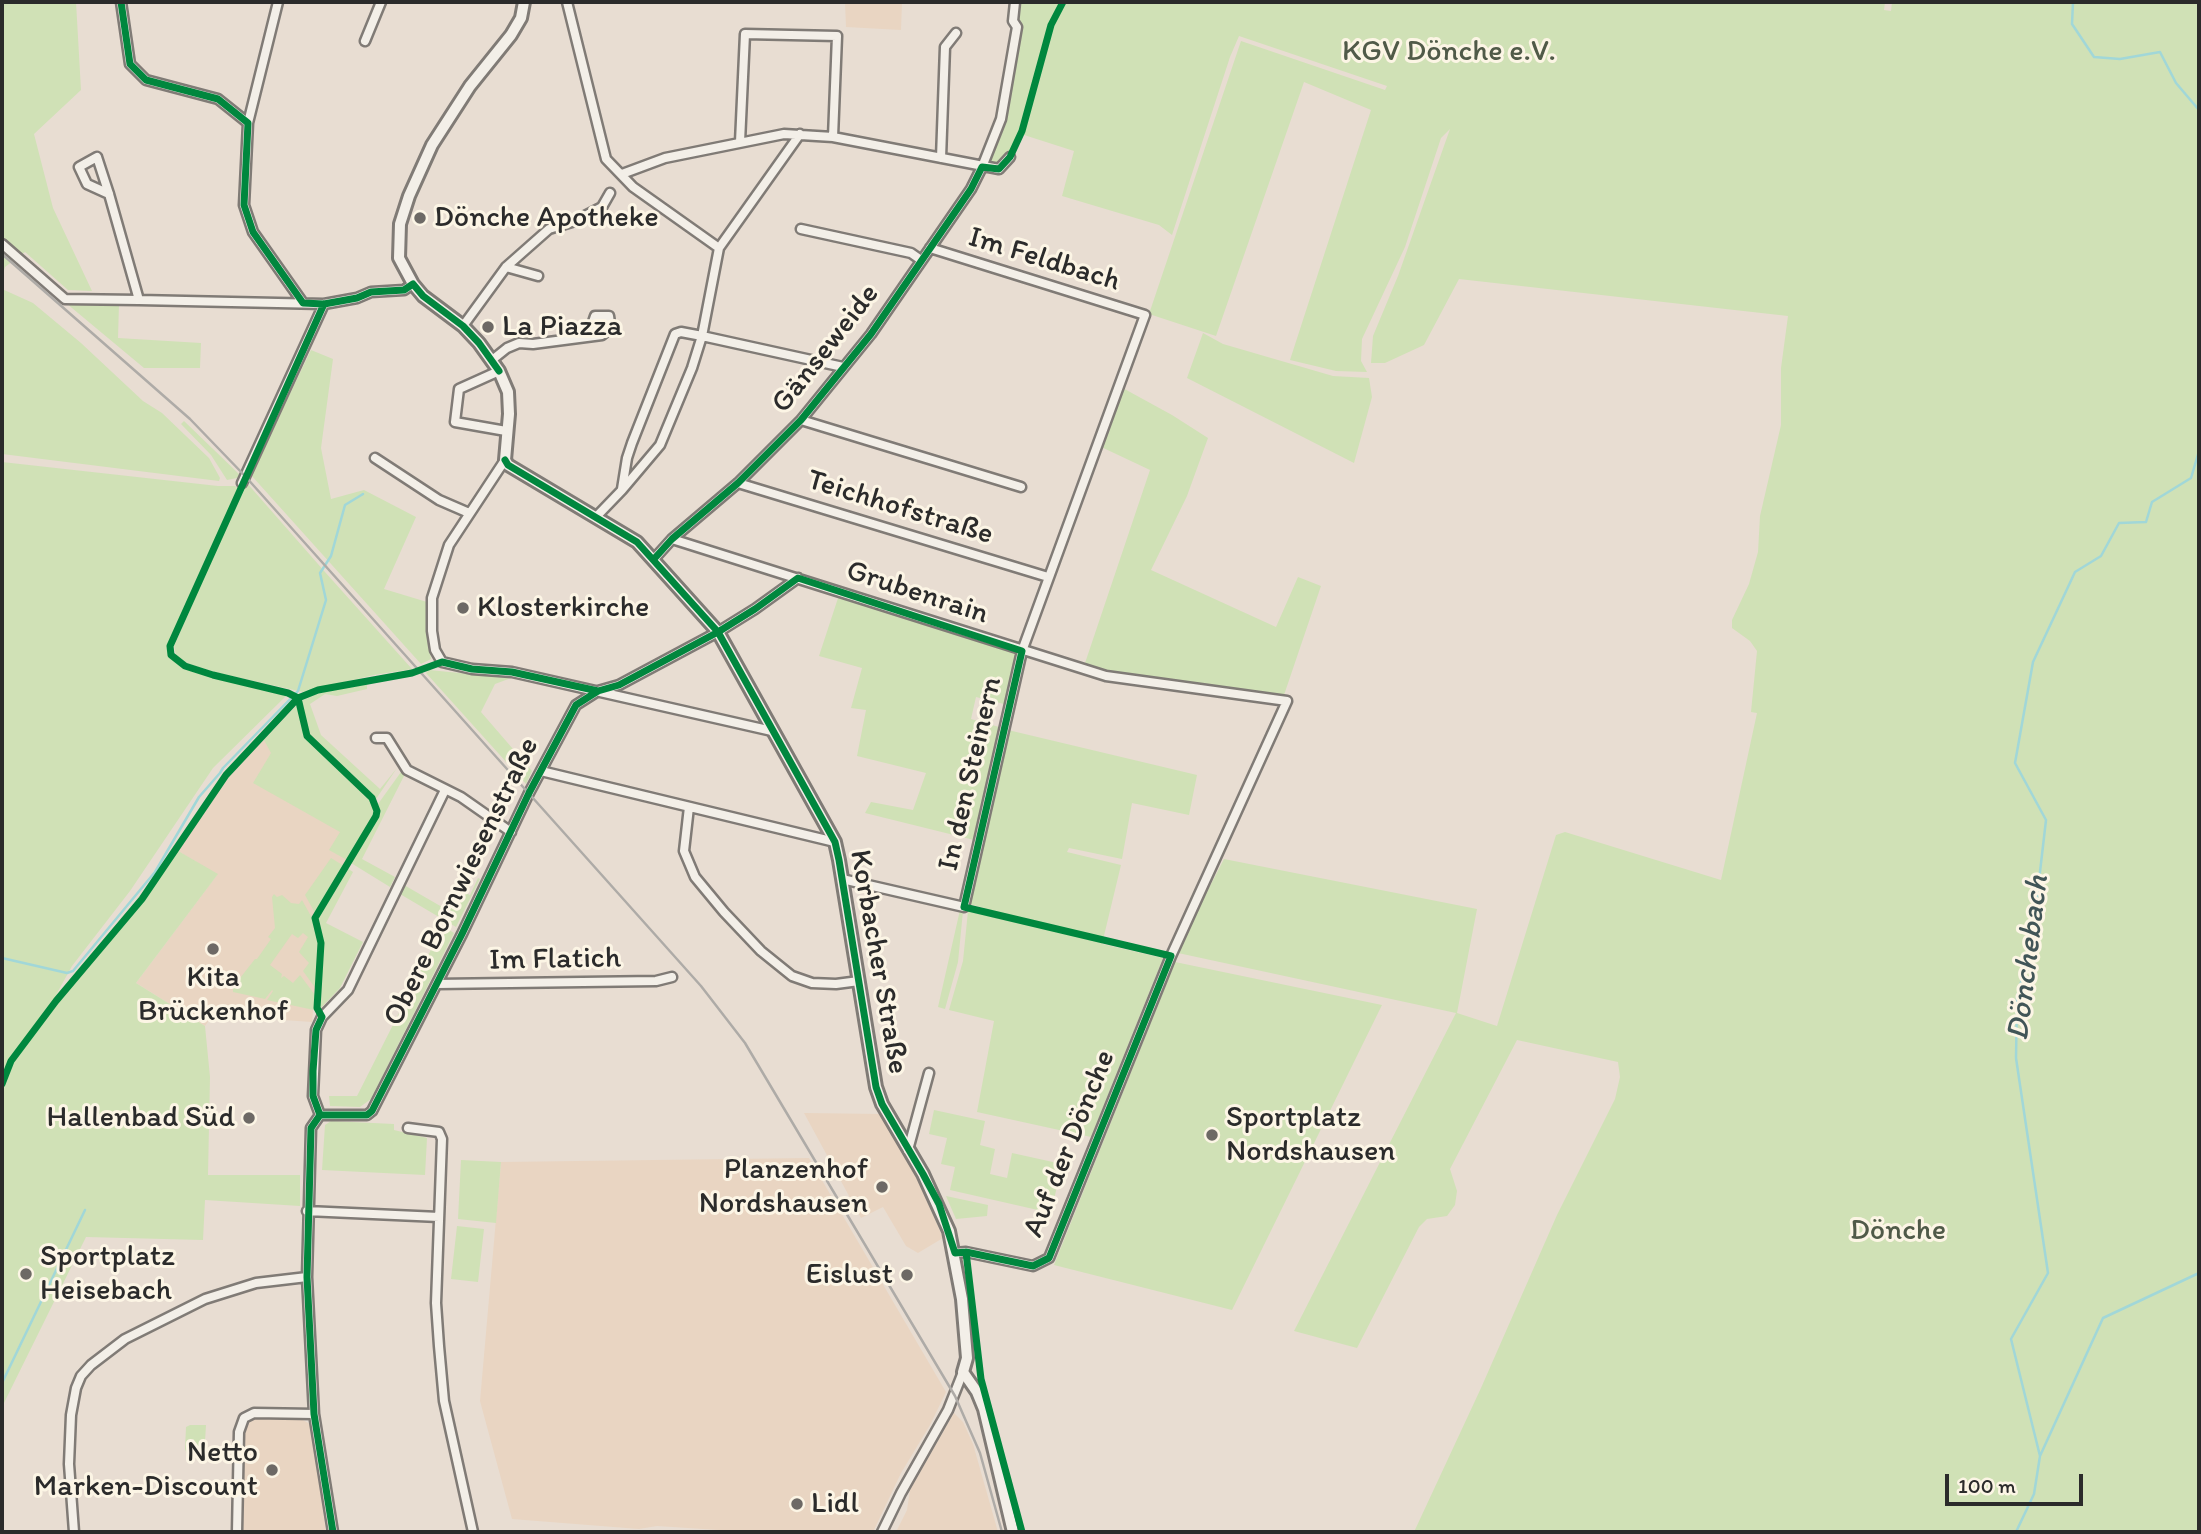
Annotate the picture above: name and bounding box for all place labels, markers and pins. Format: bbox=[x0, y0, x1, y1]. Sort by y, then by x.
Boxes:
place label: Dönche Apotheke bbox=[434, 200, 659, 236]
marker: Dönche Apotheke bbox=[412, 210, 428, 226]
place label: La Piazza bbox=[502, 309, 622, 345]
marker: La Piazza bbox=[480, 319, 496, 335]
place label: Klosterkirche bbox=[477, 590, 649, 626]
marker: Klosterkirche bbox=[455, 600, 471, 616]
marker: Kita Brückenhof bbox=[205, 941, 221, 957]
place label: Kita Brückenhof bbox=[138, 960, 288, 1030]
place label: Hallenbad Süd bbox=[46, 1100, 235, 1136]
place label: Sportplatz Nordshausen bbox=[1226, 1100, 1395, 1170]
marker: Hallenbad Süd bbox=[241, 1110, 257, 1126]
marker: Sportplatz Nordshausen bbox=[1204, 1127, 1220, 1143]
place label: Planzenhof Nordshausen bbox=[699, 1152, 868, 1222]
marker: Planzenhof Nordshausen bbox=[874, 1179, 890, 1195]
place label: Sportplatz Heisebach bbox=[40, 1239, 175, 1310]
place label: Eislust bbox=[806, 1257, 893, 1293]
marker: Sportplatz Heisebach bbox=[18, 1266, 34, 1282]
marker: Eislust bbox=[899, 1267, 915, 1283]
place label: Netto Marken-Discount bbox=[34, 1435, 258, 1506]
marker: Netto Marken-Discount bbox=[264, 1462, 280, 1478]
place label: Lidl bbox=[811, 1486, 859, 1522]
marker: Lidl bbox=[789, 1496, 805, 1512]

